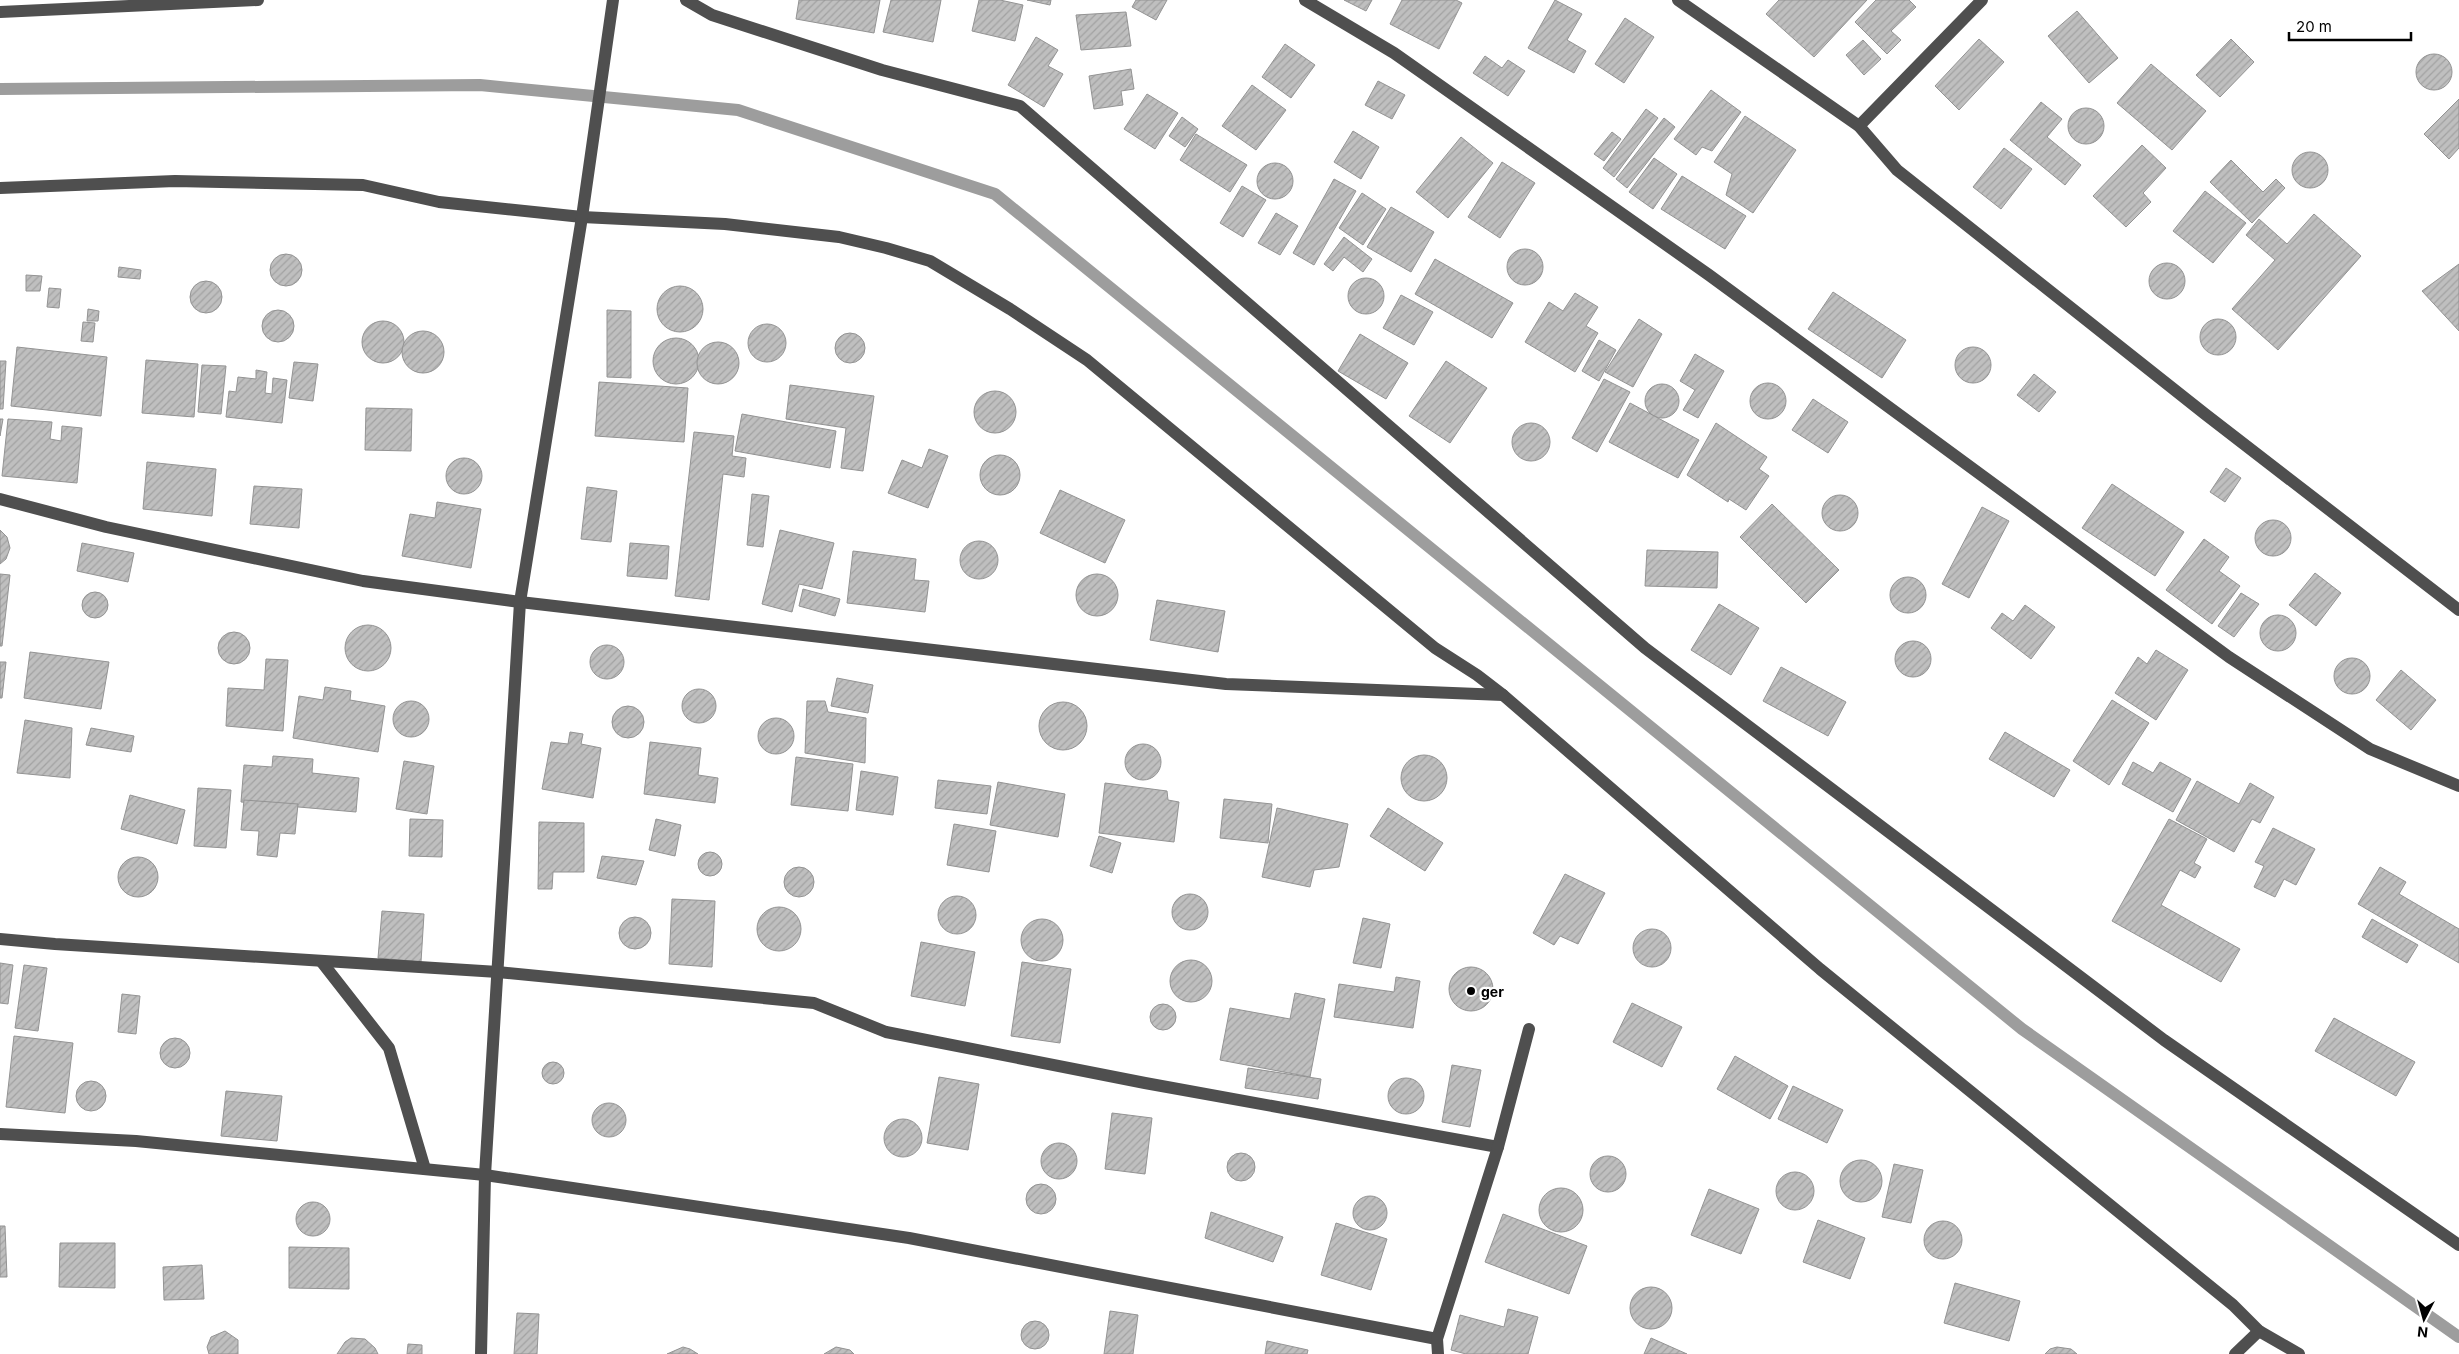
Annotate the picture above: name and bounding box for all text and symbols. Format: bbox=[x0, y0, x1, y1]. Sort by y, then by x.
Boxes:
scale bar bbox=[2289, 10, 2412, 42]
text: 20 m bbox=[2296, 17, 2332, 36]
place label: ger bbox=[1481, 983, 1504, 1000]
marker: ger bbox=[1465, 985, 1477, 997]
north arrow bbox=[2399, 1294, 2449, 1344]
text: N bbox=[2416, 1323, 2429, 1341]

